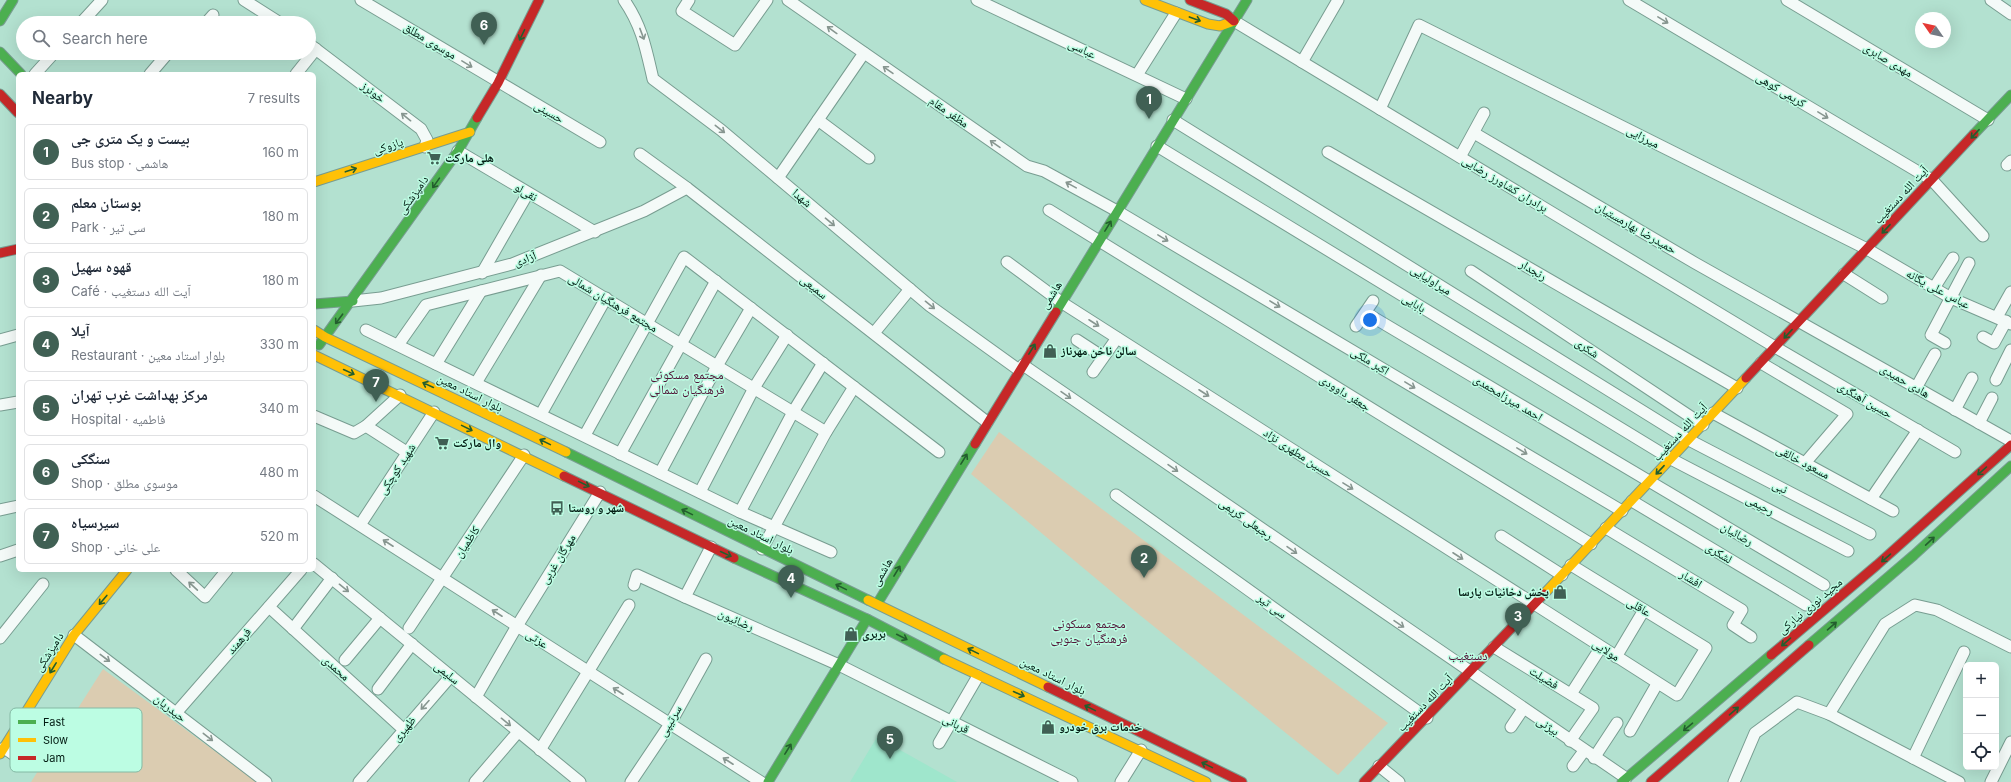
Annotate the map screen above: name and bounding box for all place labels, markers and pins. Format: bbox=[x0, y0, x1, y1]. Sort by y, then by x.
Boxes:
pin: 6 bbox=[471, 12, 497, 45]
pin: 1 bbox=[1136, 86, 1162, 119]
supermarket icon: هلی مارکت bbox=[426, 150, 442, 166]
place label: هلی مارکت bbox=[445, 150, 494, 166]
shop icon: سالن ناخن مهرناز bbox=[1042, 343, 1058, 359]
place label: سالن ناخن مهرناز bbox=[1060, 343, 1137, 359]
pin: 7 bbox=[363, 369, 389, 402]
supermarket icon: وال مارکت bbox=[434, 435, 450, 451]
place label: وال مارکت bbox=[453, 435, 501, 451]
bus stop icon: شهر و روستا bbox=[549, 500, 565, 516]
place label: شهر و روستا bbox=[568, 500, 624, 515]
pin: 2 bbox=[1131, 545, 1157, 578]
pin: 4 bbox=[778, 565, 804, 598]
place label: پخش دخانیات پارسا bbox=[1458, 584, 1549, 600]
shop icon: پخش دخانیات پارسا bbox=[1552, 584, 1568, 600]
pin: 3 bbox=[1505, 603, 1531, 636]
shop icon: بربری bbox=[843, 626, 859, 642]
place label: بربری bbox=[862, 626, 886, 642]
shop icon: خدمات برق خودرو bbox=[1040, 719, 1056, 735]
place label: خدمات برق خودرو bbox=[1059, 719, 1143, 735]
pin: 5 bbox=[877, 726, 903, 759]

